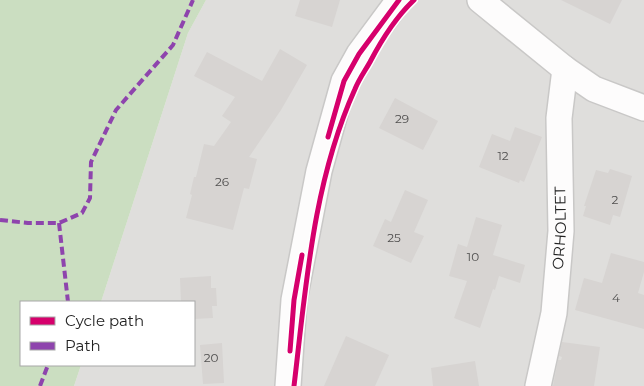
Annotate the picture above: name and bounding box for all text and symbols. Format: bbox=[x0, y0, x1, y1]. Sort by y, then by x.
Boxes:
house number: 29 bbox=[395, 111, 409, 126]
house number: 12 bbox=[497, 148, 509, 163]
house number: 26 bbox=[215, 174, 229, 189]
street label: ORHOLTET bbox=[548, 186, 570, 270]
house number: 2 bbox=[612, 192, 619, 207]
house number: 25 bbox=[387, 230, 401, 245]
house number: 10 bbox=[467, 249, 479, 264]
house number: 4 bbox=[612, 290, 620, 305]
legend bbox=[20, 301, 195, 366]
text: Cycle path bbox=[65, 311, 144, 330]
text: Path bbox=[65, 336, 101, 355]
house number: 20 bbox=[204, 350, 218, 365]

